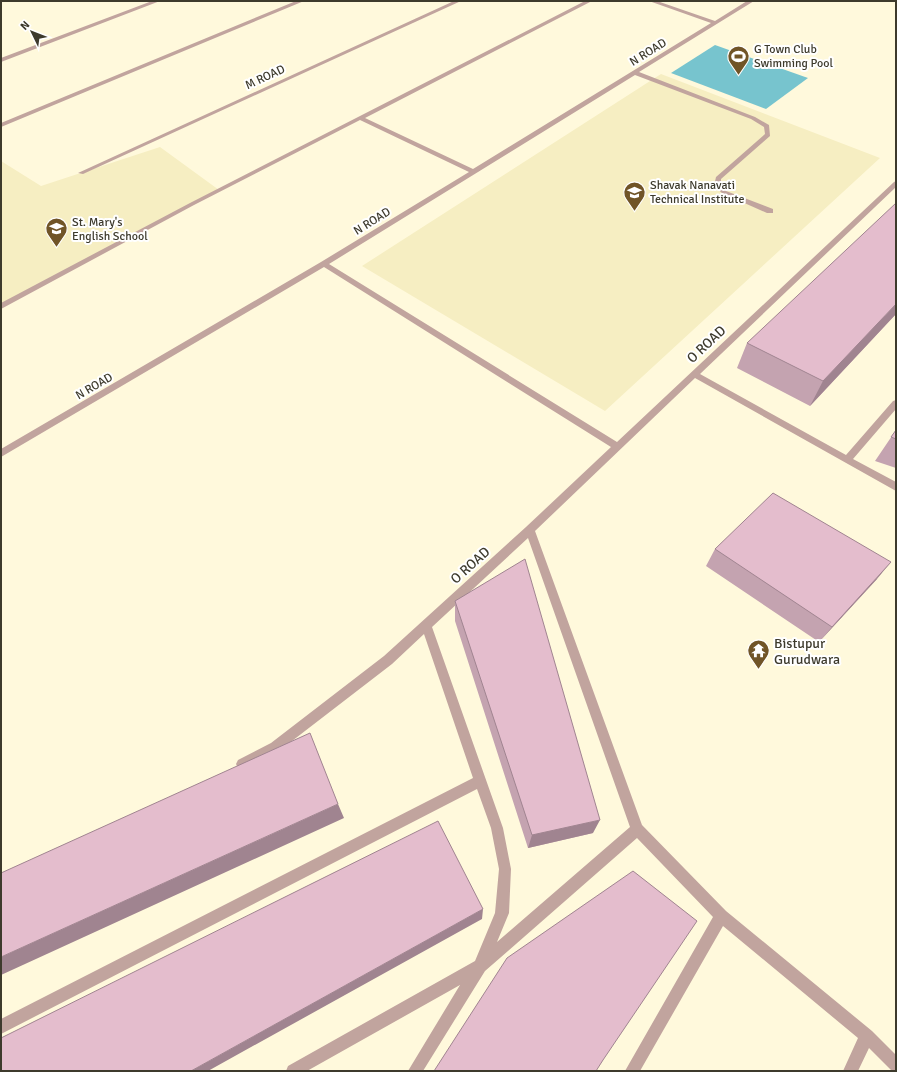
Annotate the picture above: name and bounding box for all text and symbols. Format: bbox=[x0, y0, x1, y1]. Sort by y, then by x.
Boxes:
north arrow bbox=[12, 12, 52, 52]
text: N bbox=[18, 18, 32, 33]
street label: N ROAD bbox=[627, 35, 670, 70]
place label: G Town Club Swimming Pool bbox=[754, 42, 833, 71]
sports icon: G Town Club Swimming Pool bbox=[726, 43, 752, 76]
street label: M ROAD bbox=[243, 62, 288, 93]
place label: Shavak Nanavati Technical Institute bbox=[650, 178, 744, 207]
school or university icon: Shavak Nanavati Technical Institute bbox=[621, 179, 647, 212]
street label: N ROAD bbox=[351, 204, 394, 239]
place label: St. Mary's English School bbox=[72, 215, 148, 244]
school or university icon: St. Mary's English School bbox=[43, 216, 69, 249]
street label: O ROAD bbox=[683, 322, 729, 367]
street label: N ROAD bbox=[73, 370, 116, 403]
street label: O ROAD bbox=[447, 543, 494, 587]
place label: Bistupur Gurudwara bbox=[774, 635, 840, 668]
temple icon: Bistupur Gurudwara bbox=[746, 638, 772, 671]

